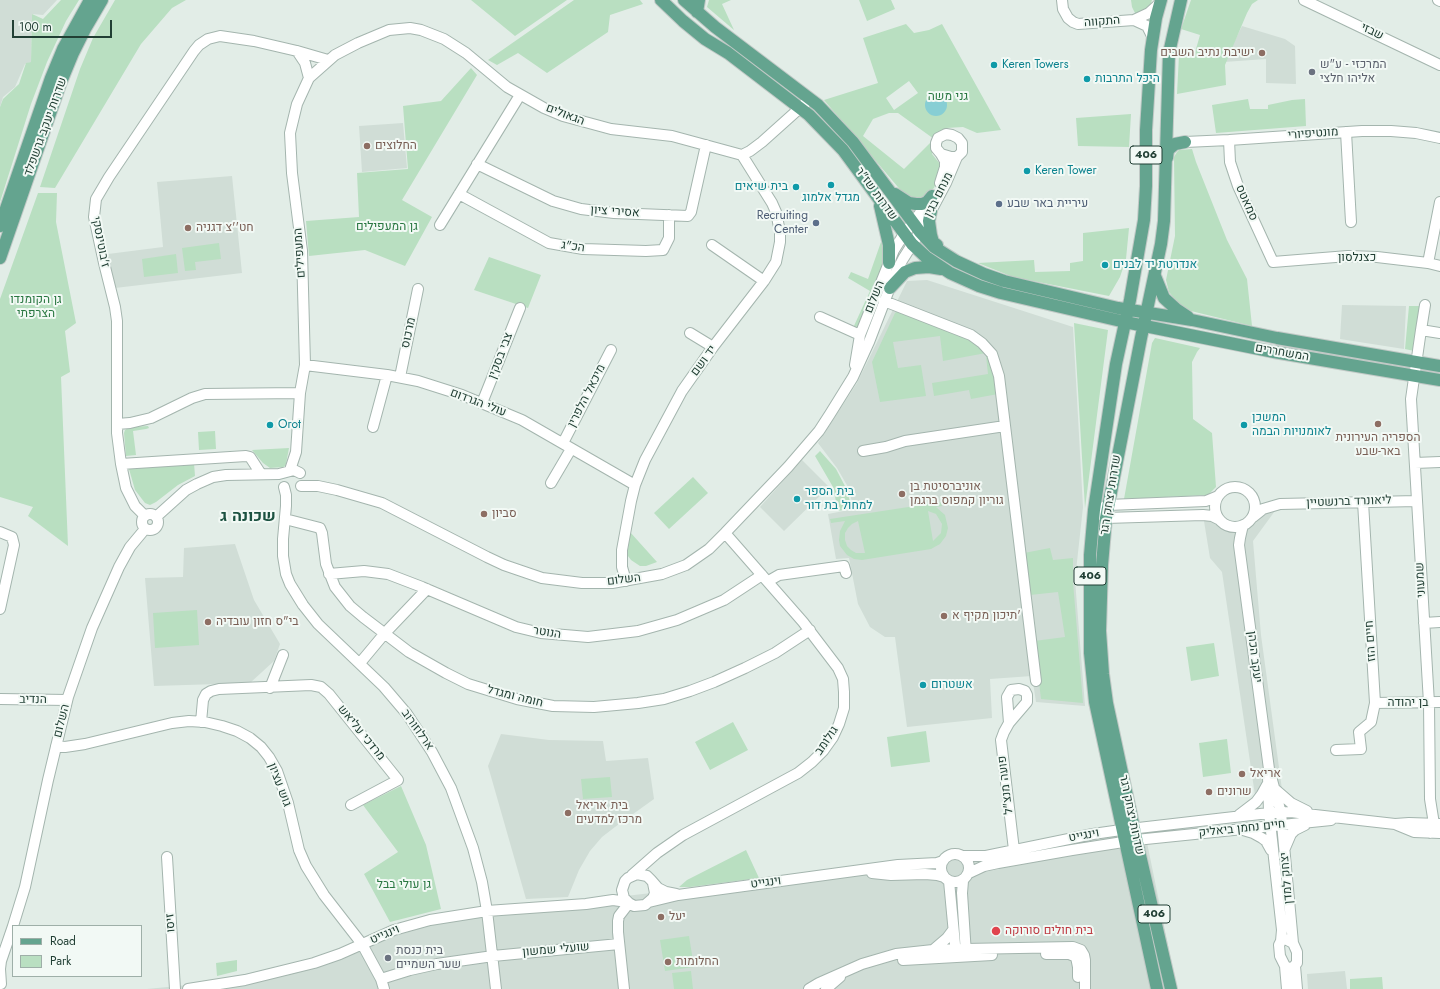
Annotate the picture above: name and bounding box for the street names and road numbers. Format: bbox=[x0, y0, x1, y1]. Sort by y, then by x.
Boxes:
street label: התקווה bbox=[1083, 14, 1121, 30]
street label: שבזי bbox=[1358, 20, 1386, 44]
street label: שדרות יעקב גרשפלד bbox=[21, 76, 71, 178]
street label: הגאולים bbox=[544, 101, 586, 129]
street label: מונטיפיורי bbox=[1287, 125, 1339, 143]
road number: 406 bbox=[1130, 146, 1162, 164]
street label: שדרות שז"ר bbox=[852, 165, 900, 223]
street label: מנחם בגין bbox=[922, 170, 956, 220]
street label: סמאטס bbox=[1232, 183, 1260, 223]
street label: אסירי ציון bbox=[590, 203, 640, 221]
street label: ז'בוטינסקי bbox=[88, 215, 112, 269]
street label: המעפילים bbox=[291, 227, 309, 279]
street label: הכ"ג bbox=[560, 238, 586, 256]
street label: כצנלסון bbox=[1338, 251, 1376, 265]
street label: השלום bbox=[862, 279, 888, 315]
street label: מרכוס bbox=[399, 316, 419, 350]
street label: צבי בסקין bbox=[486, 331, 516, 381]
street label: המשחררים bbox=[1254, 341, 1310, 365]
street label: יד ושם bbox=[688, 343, 720, 379]
street label: מיכאל הלפרין bbox=[565, 362, 609, 430]
street label: עולי הגרדום bbox=[448, 386, 508, 420]
street label: שדרות יצחק רגר bbox=[1098, 454, 1124, 536]
street label: ליאונרד ברנשטיין bbox=[1306, 493, 1392, 511]
street label: שמעוני bbox=[1413, 562, 1429, 598]
road number: 406 bbox=[1074, 567, 1106, 585]
street label: השלום bbox=[606, 571, 642, 589]
street label: חיים הזז bbox=[1362, 620, 1380, 662]
street label: הנוטר bbox=[532, 624, 562, 642]
street label: יעקב הכהן bbox=[1244, 630, 1264, 684]
street label: חומה ומגדל bbox=[485, 683, 545, 711]
street label: הנדיב bbox=[19, 693, 47, 707]
street label: בן יהודה bbox=[1388, 696, 1428, 710]
street label: מרדכי עליאש bbox=[334, 702, 388, 764]
street label: השלום bbox=[51, 703, 73, 739]
street label: ארלוזורוב bbox=[398, 707, 436, 753]
street label: גולומב bbox=[812, 724, 842, 758]
street label: פועה מנצ"ל bbox=[995, 755, 1017, 815]
street label: גוש עציון bbox=[264, 761, 294, 809]
street label: שדרות יצחק רגר bbox=[1116, 774, 1146, 856]
street label: חיים נחמן ביאליק bbox=[1198, 817, 1286, 841]
street label: וינגייט bbox=[1068, 826, 1100, 846]
street label: יצחק למדן bbox=[1278, 851, 1296, 905]
street label: וינגייט bbox=[750, 874, 782, 892]
road number: 406 bbox=[1138, 905, 1170, 923]
street label: זיסו bbox=[163, 913, 179, 933]
street label: וינגייט bbox=[368, 922, 402, 948]
street label: שועלי שמשון bbox=[522, 940, 590, 960]

